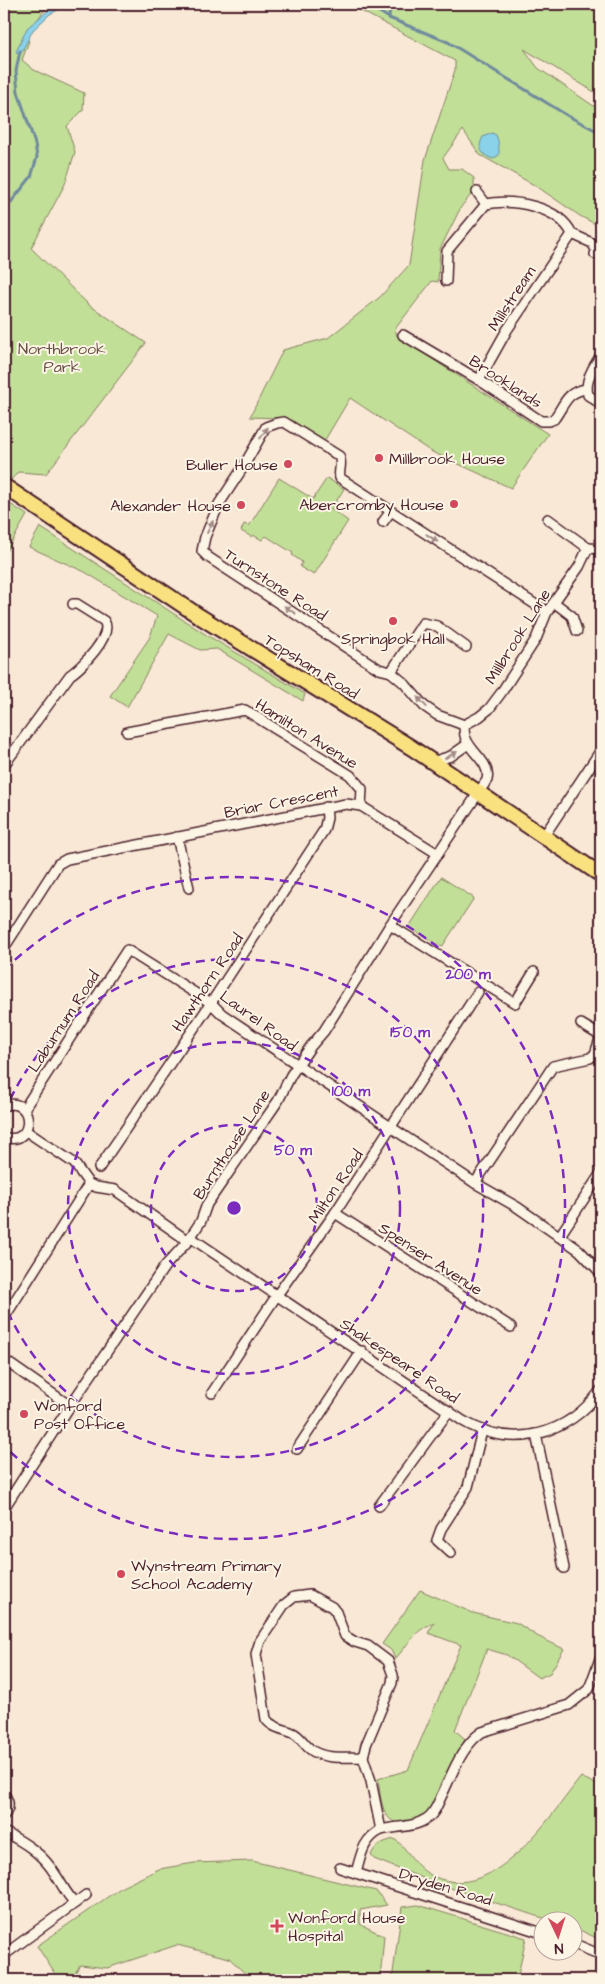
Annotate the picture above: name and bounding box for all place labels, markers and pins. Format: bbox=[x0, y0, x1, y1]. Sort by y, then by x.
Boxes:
place label: Millbrook House bbox=[389, 448, 506, 470]
marker: Millbrook House bbox=[373, 452, 385, 464]
place label: Buller House bbox=[186, 454, 278, 476]
marker: Buller House bbox=[282, 458, 294, 470]
place label: Abercromby House bbox=[299, 494, 444, 517]
place label: Alexander House bbox=[110, 495, 231, 517]
marker: Abercromby House bbox=[448, 498, 460, 510]
marker: Alexander House bbox=[235, 499, 247, 511]
marker: Springbok Hall bbox=[387, 615, 399, 627]
place label: Springbok Hall bbox=[341, 628, 445, 651]
centre of rings bbox=[225, 1199, 243, 1217]
place label: Wonford Post Office bbox=[34, 1395, 125, 1435]
marker: Wonford Post Office bbox=[18, 1408, 30, 1420]
place label: Wynstream Primary School Academy bbox=[131, 1555, 282, 1596]
marker: Wynstream Primary School Academy bbox=[115, 1568, 127, 1580]
place label: Wonford House Hospital bbox=[288, 1907, 406, 1947]
marker: Wonford House Hospital bbox=[270, 1919, 284, 1933]

